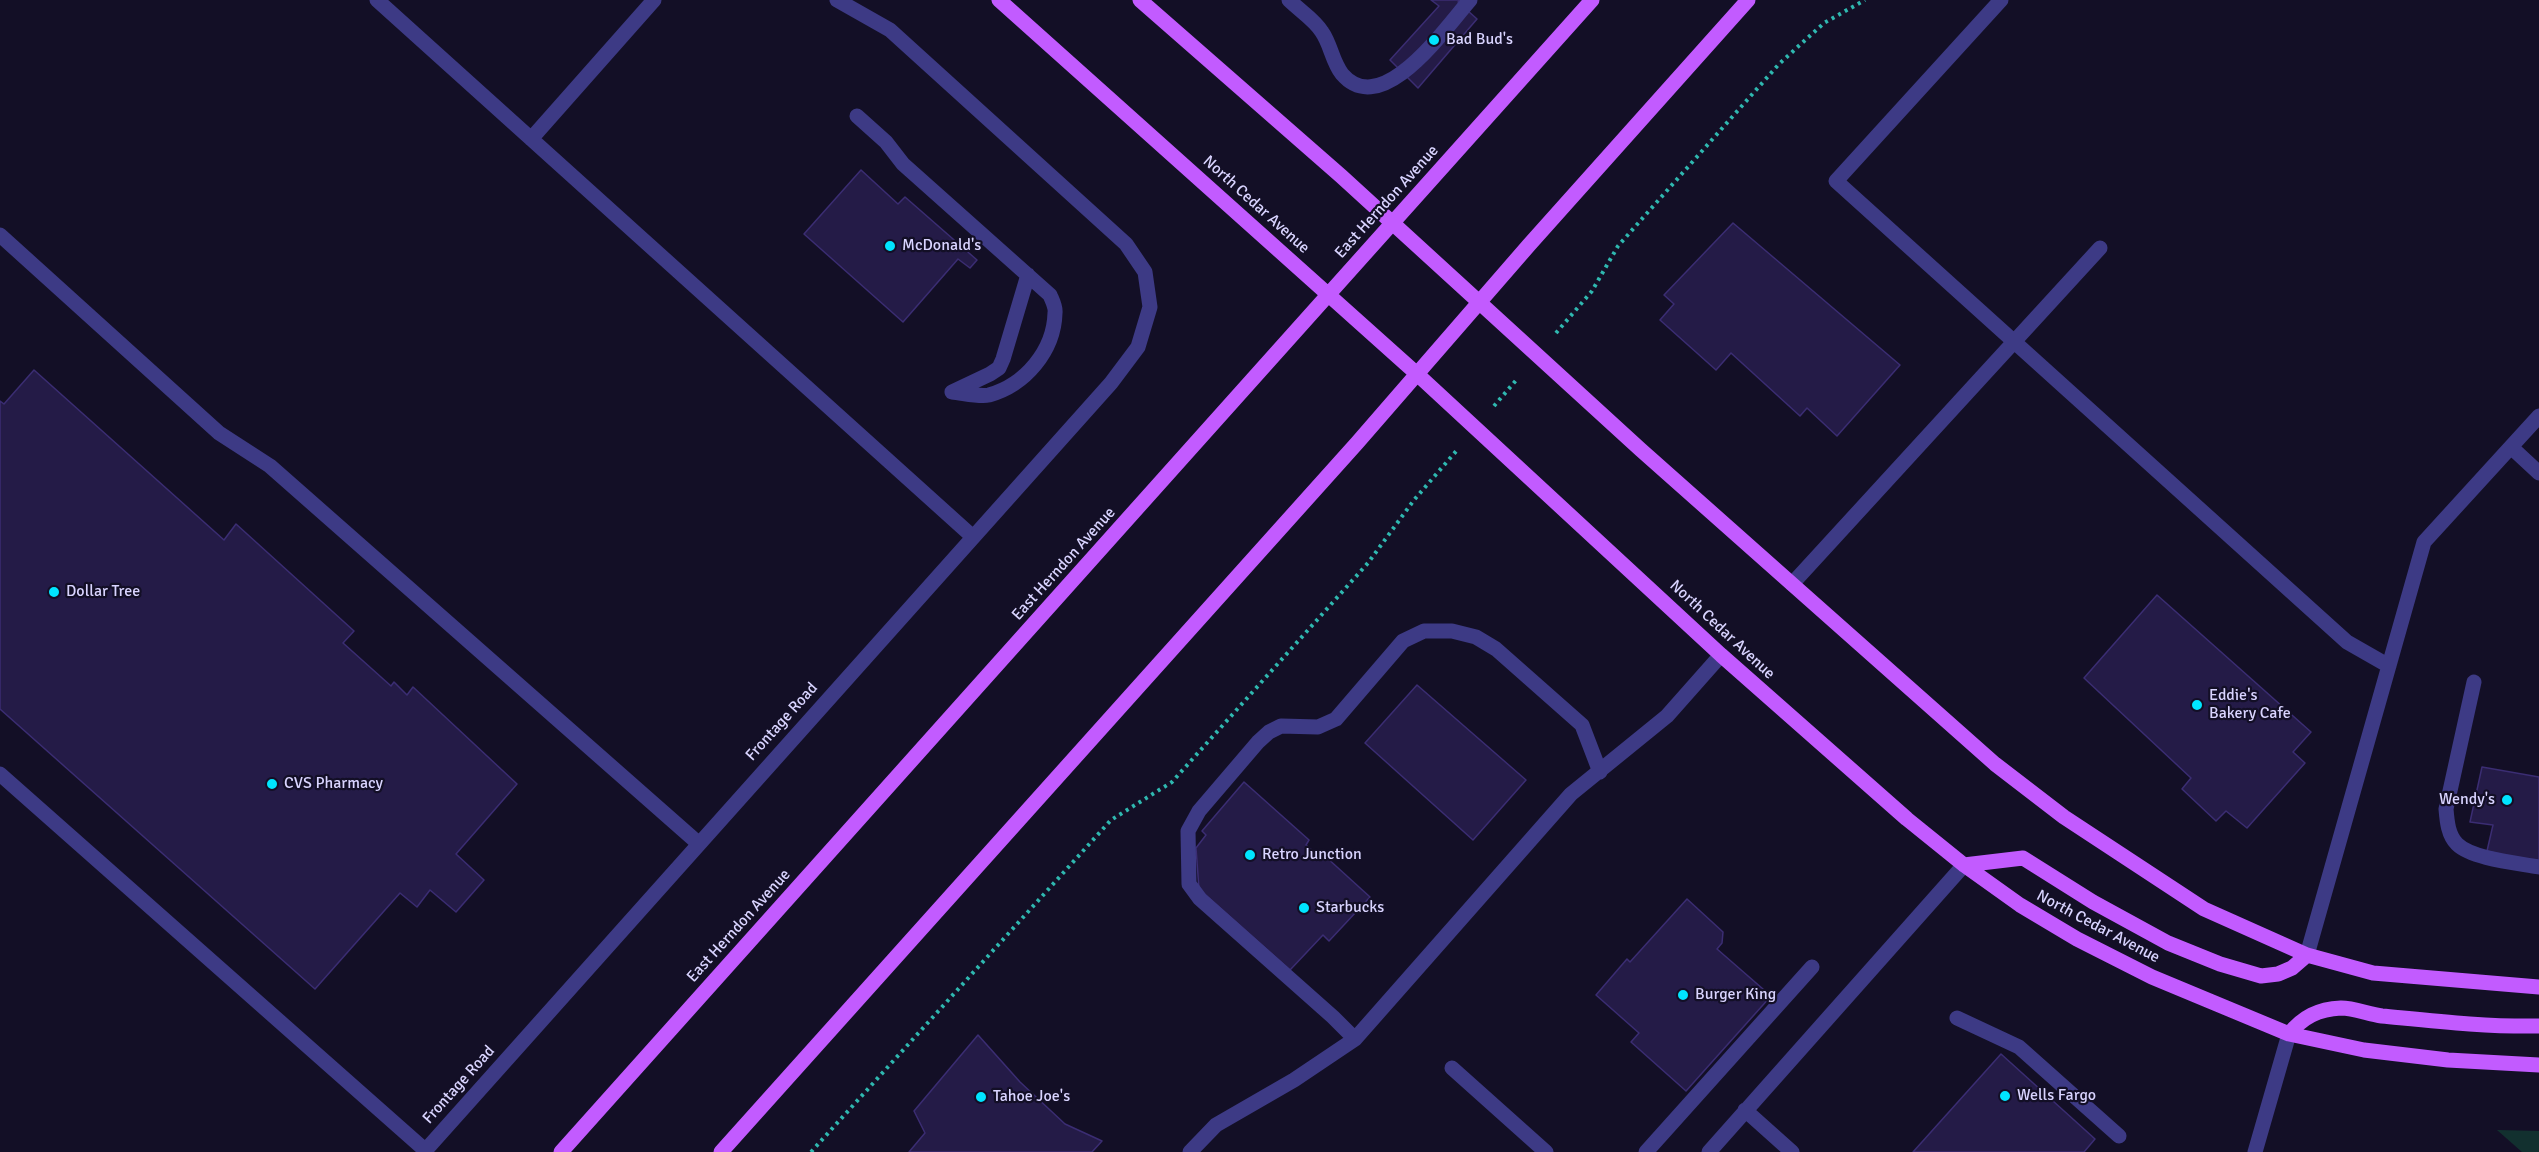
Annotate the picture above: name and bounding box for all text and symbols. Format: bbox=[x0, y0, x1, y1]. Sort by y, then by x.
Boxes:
place label: Bad Bud's bbox=[1446, 30, 1513, 50]
marker: Bad Bud's bbox=[1427, 33, 1441, 47]
street label: East Herndon Avenue bbox=[1331, 141, 1443, 263]
street label: North Cedar Avenue bbox=[1199, 152, 1313, 258]
place label: McDonald's bbox=[902, 236, 981, 256]
marker: McDonald's bbox=[883, 239, 897, 253]
street label: East Herndon Avenue bbox=[1008, 503, 1120, 625]
street label: North Cedar Avenue bbox=[1665, 576, 1779, 684]
place label: Dollar Tree bbox=[66, 582, 140, 602]
marker: Dollar Tree bbox=[47, 585, 61, 599]
street label: Frontage Road bbox=[742, 679, 822, 765]
place label: Eddie's Bakery Cafe bbox=[2209, 686, 2291, 724]
marker: Eddie's Bakery Cafe bbox=[2190, 698, 2204, 712]
place label: CVS Pharmacy bbox=[284, 774, 383, 794]
marker: CVS Pharmacy bbox=[265, 777, 279, 791]
place label: Wendy's bbox=[2439, 790, 2495, 810]
marker: Wendy's bbox=[2500, 793, 2514, 807]
place label: Retro Junction bbox=[1262, 845, 1362, 865]
marker: Retro Junction bbox=[1243, 848, 1257, 862]
street label: East Herndon Avenue bbox=[683, 865, 795, 987]
street label: North Cedar Avenue bbox=[2033, 886, 2163, 968]
place label: Starbucks bbox=[1316, 898, 1384, 918]
marker: Starbucks bbox=[1297, 901, 1311, 915]
place label: Burger King bbox=[1695, 985, 1776, 1005]
marker: Burger King bbox=[1676, 988, 1690, 1002]
street label: Frontage Road bbox=[419, 1042, 499, 1128]
place label: Wells Fargo bbox=[2017, 1086, 2096, 1106]
place label: Tahoe Joe's bbox=[993, 1087, 1070, 1107]
marker: Wells Fargo bbox=[1998, 1089, 2012, 1103]
marker: Tahoe Joe's bbox=[974, 1090, 988, 1104]

